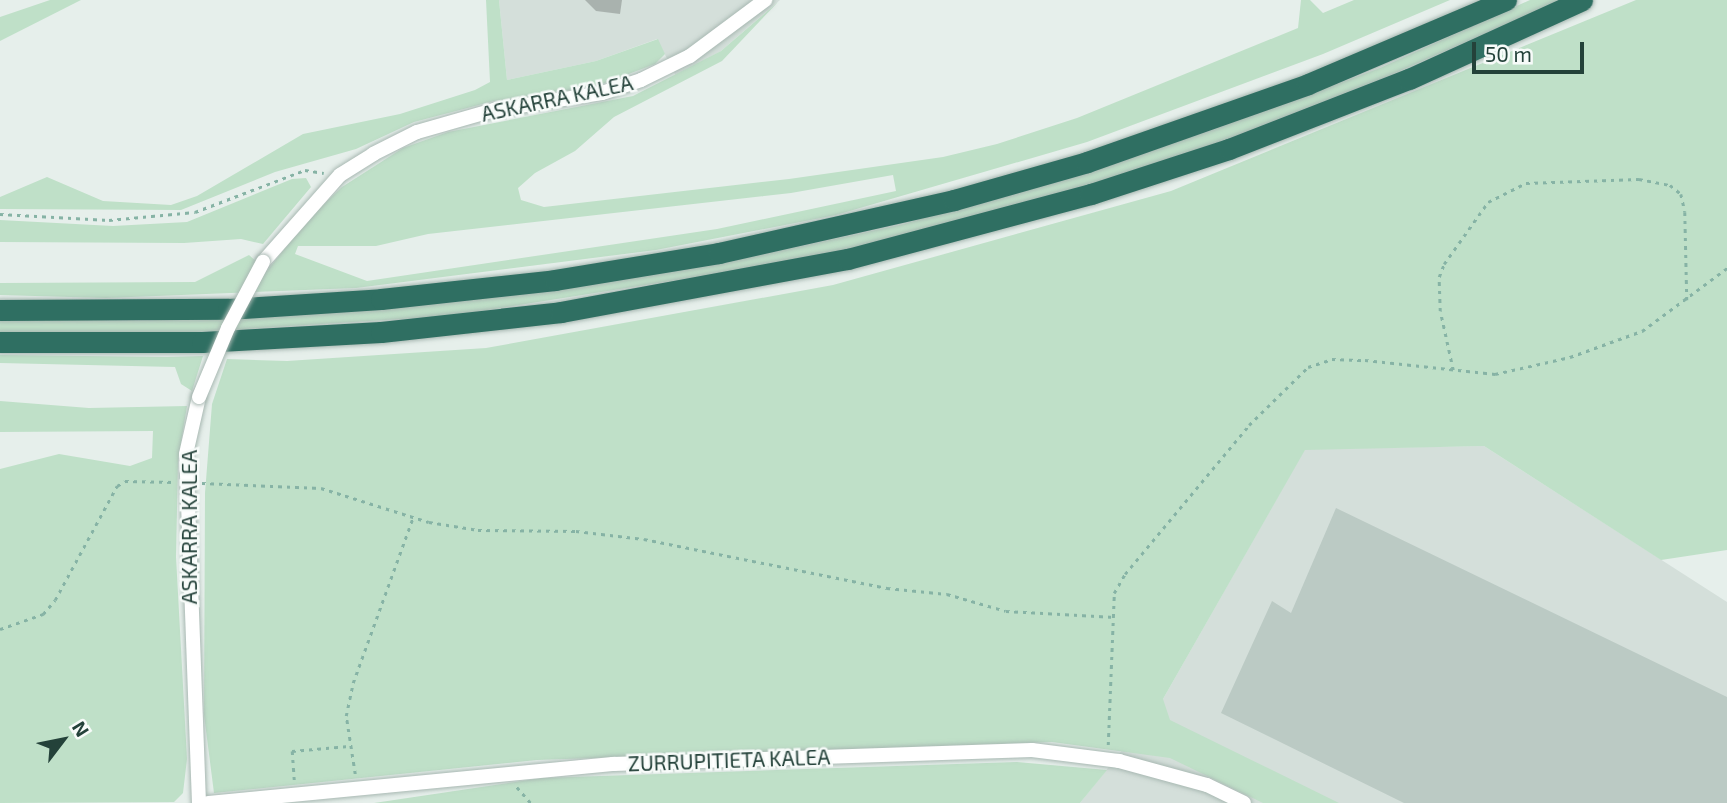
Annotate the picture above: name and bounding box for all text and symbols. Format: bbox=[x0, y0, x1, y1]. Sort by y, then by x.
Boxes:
scale bar bbox=[1475, 28, 1587, 72]
text: 50 m bbox=[1485, 41, 1532, 66]
street label: ASKARRA KALEA bbox=[479, 70, 635, 126]
street label: ASKARRA KALEA bbox=[176, 449, 202, 605]
north arrow bbox=[28, 705, 98, 775]
text: N bbox=[68, 717, 95, 741]
street label: ZURRUPITIETA KALEA bbox=[627, 744, 831, 776]

